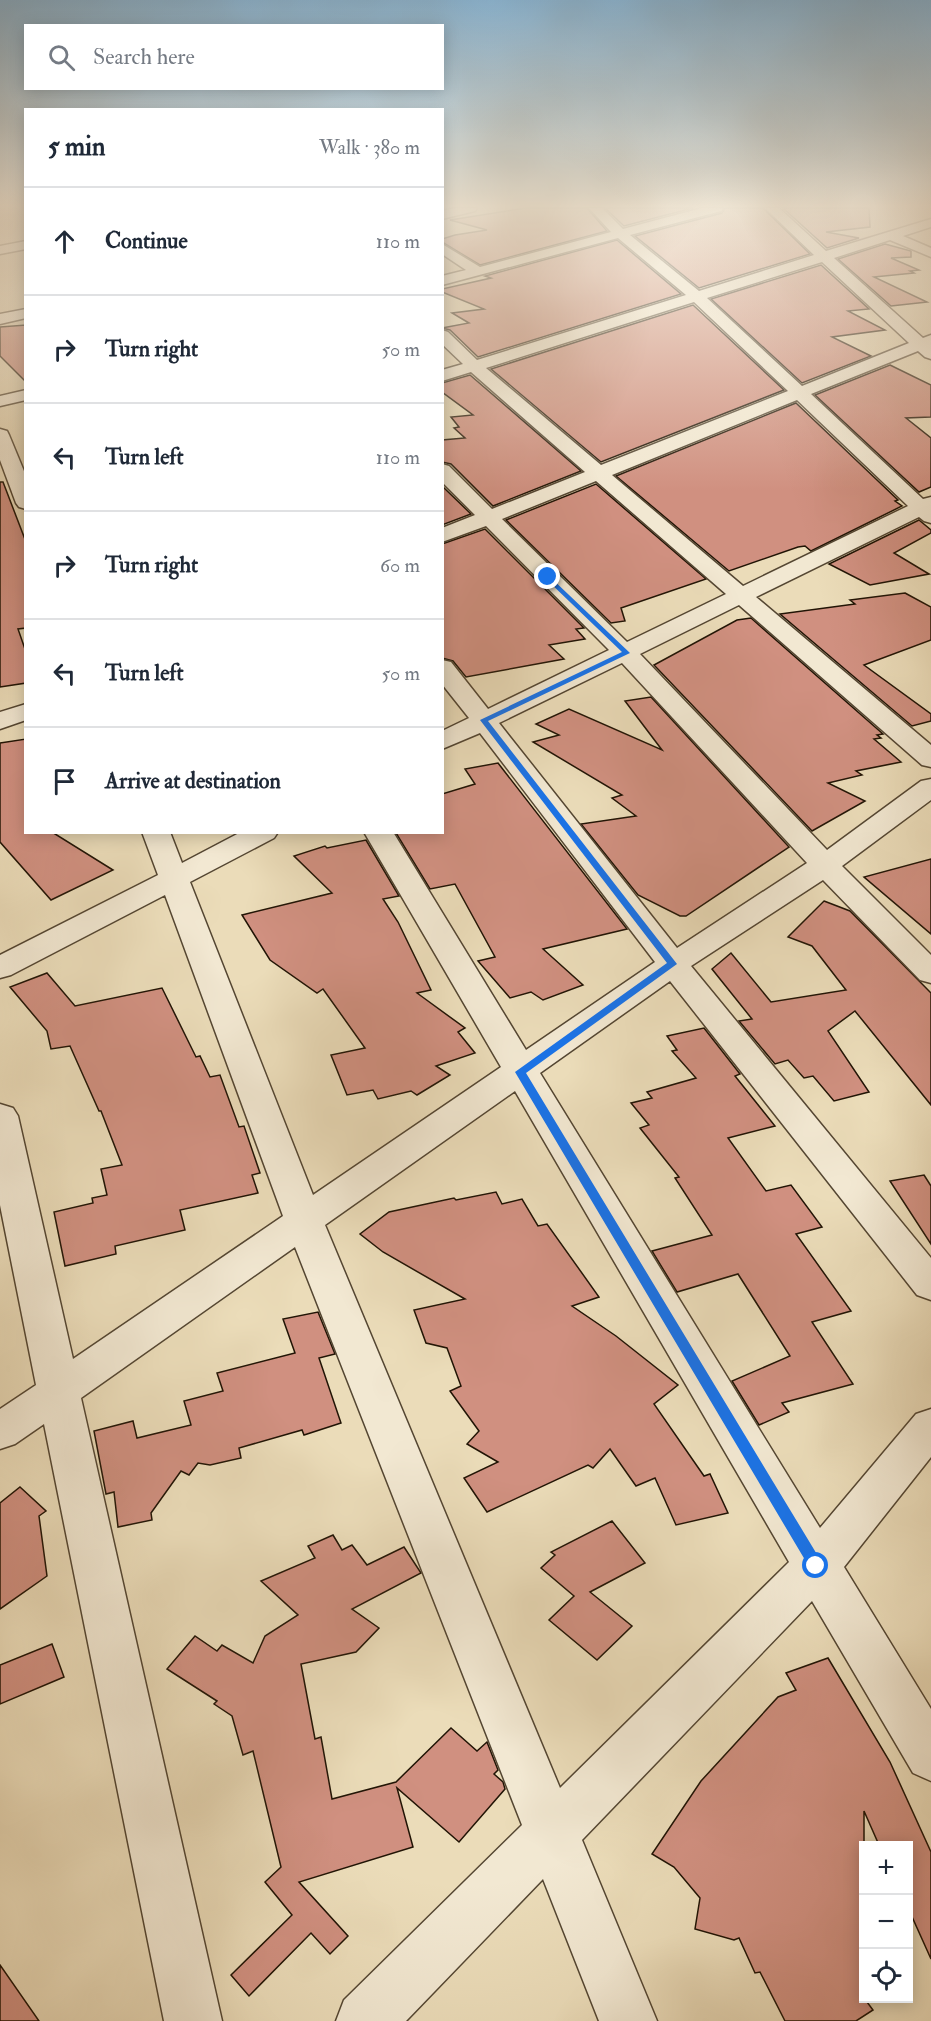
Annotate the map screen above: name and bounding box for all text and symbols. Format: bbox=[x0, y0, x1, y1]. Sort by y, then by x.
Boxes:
search box bbox=[24, 24, 444, 90]
icon: search bbox=[45, 41, 78, 74]
text: Search here bbox=[93, 43, 195, 71]
text: 5 min bbox=[48, 131, 105, 163]
text: Walk · 380 m bbox=[319, 135, 420, 160]
icon: ahead bbox=[48, 225, 81, 258]
text: Continue bbox=[105, 227, 188, 255]
text: 110 m bbox=[376, 229, 420, 254]
icon: right bbox=[48, 333, 81, 366]
text: Turn right bbox=[105, 335, 198, 363]
text: 50 m bbox=[381, 337, 420, 362]
icon: left bbox=[48, 441, 81, 474]
text: Turn left bbox=[105, 443, 184, 471]
text: 110 m bbox=[376, 445, 420, 470]
icon: right bbox=[48, 549, 81, 582]
text: Turn right bbox=[105, 551, 198, 579]
text: 60 m bbox=[380, 553, 420, 578]
route end bbox=[534, 563, 560, 589]
icon: left bbox=[48, 657, 81, 690]
text: Turn left bbox=[105, 659, 184, 687]
text: 50 m bbox=[381, 661, 420, 686]
icon: arrive bbox=[48, 765, 81, 798]
text: Arrive at destination bbox=[105, 767, 281, 795]
route start bbox=[802, 1552, 828, 1578]
map controls bbox=[859, 1841, 913, 2003]
button: + bbox=[859, 1841, 913, 1895]
button: − bbox=[859, 1895, 913, 1949]
button: locate bbox=[859, 1949, 913, 2003]

